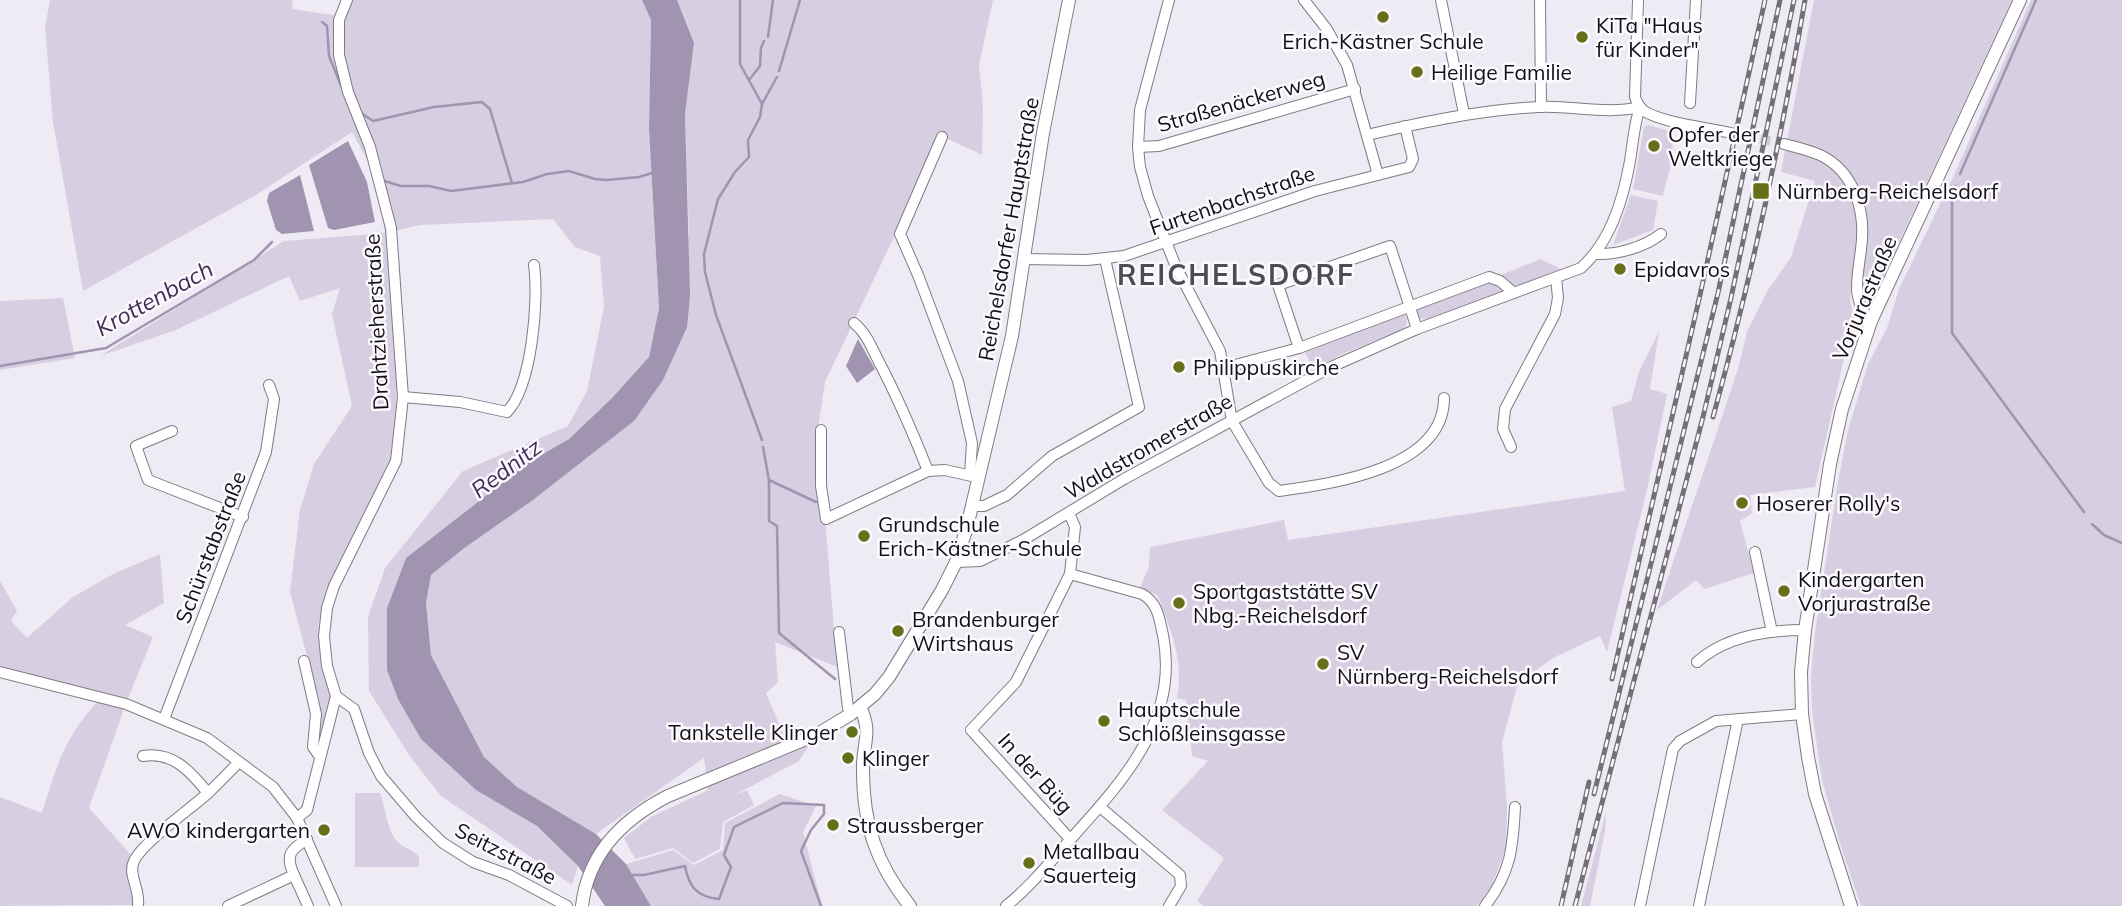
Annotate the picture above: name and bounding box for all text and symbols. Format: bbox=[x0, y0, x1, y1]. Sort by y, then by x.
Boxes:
marker: Erich-Kästner Schule bbox=[1375, 9, 1391, 25]
place label: KiTa "Haus für Kinder" bbox=[1596, 12, 1703, 62]
place label: Erich-Kästner Schule bbox=[1282, 28, 1484, 54]
marker: KiTa "Haus für Kinder" bbox=[1574, 29, 1590, 45]
place label: Heilige Familie bbox=[1431, 59, 1572, 85]
marker: Heilige Familie bbox=[1409, 64, 1425, 80]
street label: Straßenäckerweg bbox=[1154, 65, 1328, 137]
street label: Reichelsdorfer Hauptstraße bbox=[972, 95, 1044, 363]
place label: Opfer der Weltkriege bbox=[1668, 121, 1773, 171]
marker: Opfer der Weltkriege bbox=[1646, 138, 1662, 154]
street label: Furtenbachstraße bbox=[1146, 160, 1318, 240]
place label: Nürnberg-Reichelsdorf bbox=[1777, 178, 1999, 204]
marker: Nürnberg-Reichelsdorf bbox=[1751, 181, 1771, 201]
street label: Vorjurastraße bbox=[1826, 232, 1902, 364]
street label: Drahtzieherstraße bbox=[358, 233, 394, 411]
water label: Krottenbach bbox=[90, 254, 218, 342]
place label: Epidavros bbox=[1634, 256, 1730, 282]
district label: REICHELSDORF bbox=[1117, 257, 1355, 292]
marker: Epidavros bbox=[1612, 261, 1628, 277]
place label: Philippuskirche bbox=[1193, 354, 1339, 380]
marker: Philippuskirche bbox=[1171, 359, 1187, 375]
street label: Waldstromerstraße bbox=[1059, 387, 1237, 505]
water label: Rednitz bbox=[465, 432, 547, 504]
street label: Schürstabstraße bbox=[169, 467, 251, 627]
place label: Hoserer Rolly's bbox=[1756, 490, 1900, 516]
marker: Hoserer Rolly's bbox=[1734, 495, 1750, 511]
place label: Grundschule Erich-Kästner-Schule bbox=[878, 511, 1082, 561]
marker: Grundschule Erich-Kästner-Schule bbox=[856, 528, 872, 544]
place label: Kindergarten Vorjurastraße bbox=[1798, 566, 1931, 616]
place label: Sportgaststätte SV Nbg.-Reichelsdorf bbox=[1193, 578, 1378, 628]
marker: Kindergarten Vorjurastraße bbox=[1776, 583, 1792, 599]
marker: Sportgaststätte SV Nbg.-Reichelsdorf bbox=[1171, 595, 1187, 611]
place label: Brandenburger Wirtshaus bbox=[912, 606, 1059, 656]
marker: Brandenburger Wirtshaus bbox=[890, 623, 906, 639]
place label: SV Nürnberg-Reichelsdorf bbox=[1337, 639, 1559, 689]
marker: SV Nürnberg-Reichelsdorf bbox=[1315, 656, 1331, 672]
place label: Hauptschule Schlößleinsgasse bbox=[1118, 696, 1286, 746]
marker: Hauptschule Schlößleinsgasse bbox=[1096, 713, 1112, 729]
place label: Tankstelle Klinger bbox=[668, 719, 838, 745]
marker: Tankstelle Klinger bbox=[844, 724, 860, 740]
street label: In der Büg bbox=[993, 727, 1079, 819]
place label: Klinger bbox=[862, 745, 930, 771]
marker: Klinger bbox=[840, 750, 856, 766]
place label: Straussberger bbox=[847, 812, 984, 838]
street label: Seitzstraße bbox=[451, 816, 561, 890]
place label: AWO kindergarten bbox=[127, 817, 310, 843]
marker: Straussberger bbox=[825, 817, 841, 833]
marker: AWO kindergarten bbox=[316, 822, 332, 838]
place label: Metallbau Sauerteig bbox=[1043, 838, 1140, 888]
marker: Metallbau Sauerteig bbox=[1021, 855, 1037, 871]

